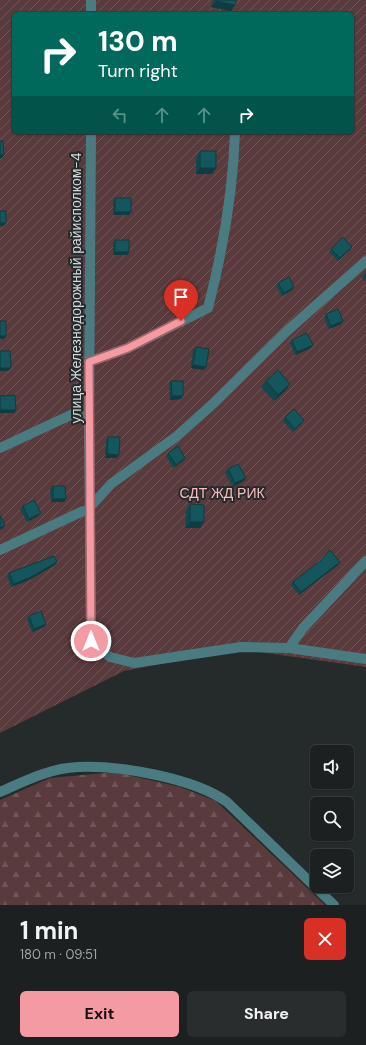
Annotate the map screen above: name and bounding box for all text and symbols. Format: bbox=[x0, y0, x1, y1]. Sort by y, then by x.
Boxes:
text: 130 m bbox=[98, 23, 178, 60]
icon: right bbox=[32, 28, 84, 80]
text: Turn right bbox=[98, 59, 178, 83]
icon: left bbox=[109, 104, 131, 126]
icon: ahead bbox=[151, 104, 173, 126]
icon: ahead bbox=[193, 104, 215, 126]
icon: right bbox=[235, 104, 257, 126]
street label: улица Железнодорожный райисполком-4 bbox=[67, 152, 85, 423]
pin bbox=[164, 280, 198, 321]
icon: arrive bbox=[170, 286, 192, 308]
park label: СДТ ЖД РИК bbox=[179, 484, 265, 502]
position arrow bbox=[70, 620, 112, 662]
map controls bbox=[310, 745, 354, 893]
button: sound bbox=[310, 745, 354, 789]
button: search bbox=[310, 797, 354, 841]
button: layers bbox=[310, 849, 354, 893]
text: 1 min bbox=[20, 915, 78, 946]
button: close bbox=[304, 918, 346, 960]
text: 180 m · 09:51 bbox=[20, 946, 97, 963]
button: Exit bbox=[20, 991, 179, 1037]
button: Share bbox=[187, 991, 346, 1037]

